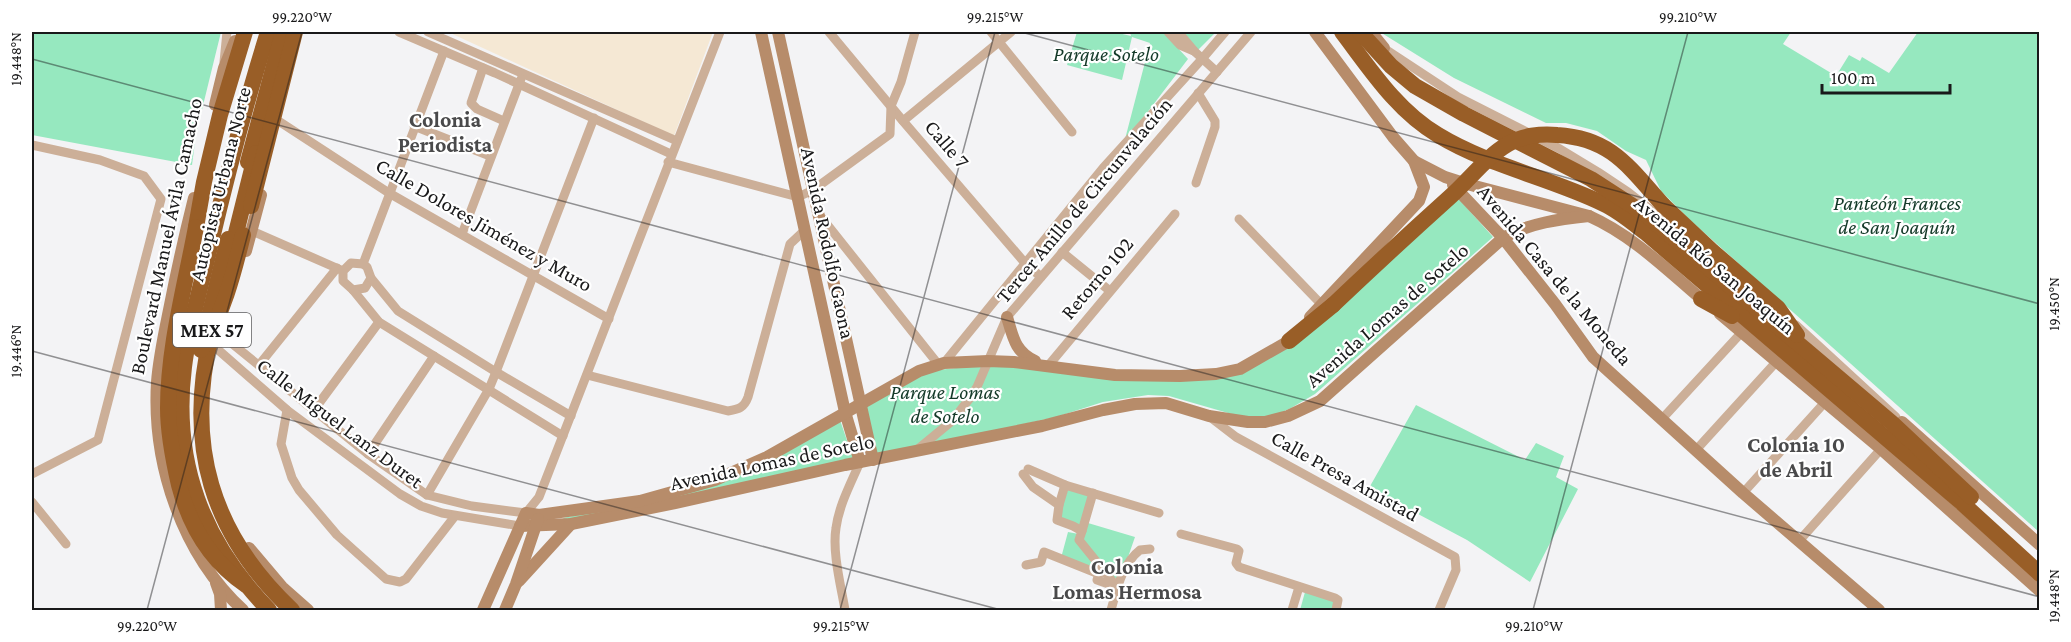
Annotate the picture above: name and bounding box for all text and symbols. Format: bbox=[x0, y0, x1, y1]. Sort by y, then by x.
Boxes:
text: 99.220°W bbox=[272, 9, 332, 25]
text: 99.215°W bbox=[967, 9, 1024, 25]
text: 99.210°W bbox=[1659, 9, 1717, 25]
text: 19.448°N bbox=[8, 32, 24, 86]
park label: Parque Sotelo bbox=[1053, 42, 1159, 66]
scale bar bbox=[1822, 57, 1950, 95]
text: 100 m bbox=[1831, 68, 1876, 88]
street label: Autopista Urbana Norte bbox=[184, 84, 256, 284]
street label: Tercer Anillo de Circunvalación bbox=[991, 92, 1177, 308]
street label: Boulevard Manuel Ávila Camacho bbox=[125, 96, 207, 376]
district label: Colonia Periodista bbox=[398, 107, 493, 157]
street label: Calle 7 bbox=[920, 115, 975, 173]
street label: Avenida Rodolfo Gaona bbox=[796, 145, 860, 341]
street label: Calle Dolores Jiménez y Muro bbox=[372, 153, 596, 297]
street label: Avenida Casa de la Moneda bbox=[1472, 180, 1638, 370]
street label: Avenida Río San Joaquín bbox=[1630, 191, 1800, 339]
park label: Panteón Frances de San Joaquín bbox=[1833, 191, 1961, 239]
street label: Retorno 102 bbox=[1056, 232, 1138, 324]
street label: Avenida Lomas de Sotelo bbox=[1301, 238, 1473, 392]
text: 19.450°N bbox=[2046, 277, 2062, 331]
road number: MEX 57 bbox=[173, 313, 251, 347]
text: 19.446°N bbox=[8, 324, 24, 377]
street label: Calle Miguel Lanz Duret bbox=[252, 353, 429, 494]
park label: Parque Lomas de Sotelo bbox=[890, 380, 1000, 428]
street label: Calle Presa Amistad bbox=[1267, 425, 1423, 527]
street label: Avenida Lomas de Sotelo bbox=[668, 429, 876, 495]
district label: Colonia 10 de Abril bbox=[1747, 432, 1845, 482]
district label: Colonia Lomas Hermosa bbox=[1052, 554, 1202, 604]
text: 19.448°N bbox=[2046, 569, 2062, 623]
text: 99.220°W bbox=[117, 618, 177, 634]
text: 99.215°W bbox=[813, 618, 870, 634]
text: 99.210°W bbox=[1505, 618, 1563, 634]

